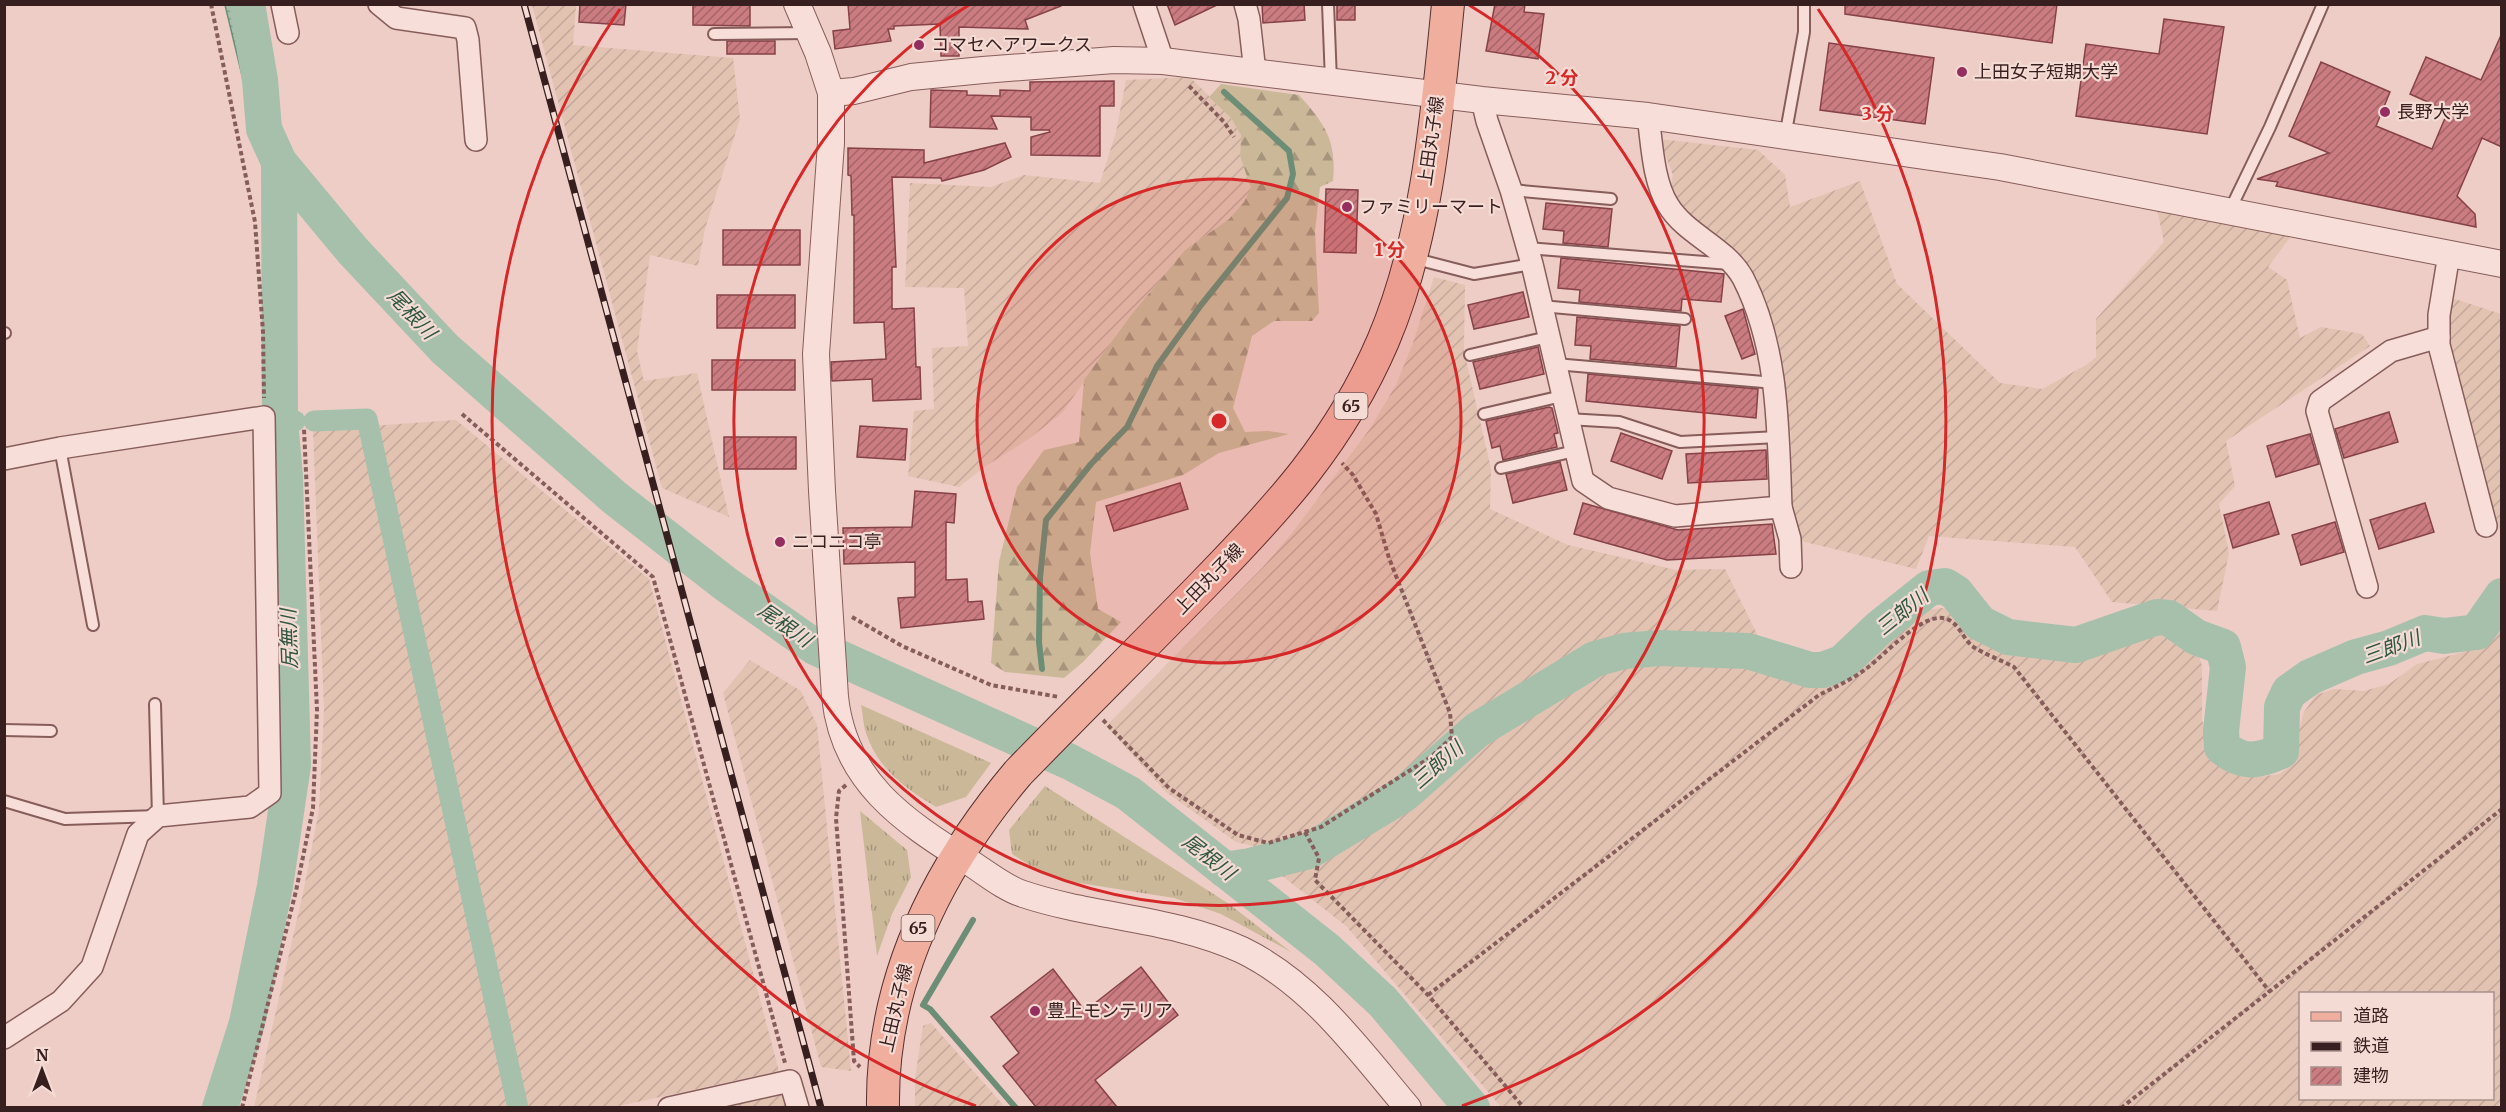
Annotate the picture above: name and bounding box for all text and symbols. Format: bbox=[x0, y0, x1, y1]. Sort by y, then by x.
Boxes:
place label: コマセヘアワークス bbox=[931, 33, 1092, 56]
marker: コマセヘアワークス bbox=[912, 38, 926, 52]
place label: 上田女子短期大学 bbox=[1974, 60, 2118, 83]
marker: 上田女子短期大学 bbox=[1955, 65, 1969, 79]
text: 2 分 bbox=[1546, 66, 1578, 89]
street label: 上田丸子線 bbox=[1413, 95, 1448, 187]
place label: 長野大学 bbox=[2397, 100, 2469, 123]
text: 3 分 bbox=[1862, 102, 1894, 125]
marker: 長野大学 bbox=[2378, 105, 2392, 119]
place label: ファミリーマート bbox=[1359, 195, 1503, 218]
marker: ファミリーマート bbox=[1340, 200, 1354, 214]
text: 1 分 bbox=[1375, 238, 1405, 261]
water label: 尾根川 bbox=[383, 283, 443, 346]
road number: 65 bbox=[1334, 393, 1368, 419]
centre of rings bbox=[1209, 411, 1229, 431]
place label: ニコニコ亭 bbox=[792, 530, 882, 553]
marker: ニコニコ亭 bbox=[773, 535, 787, 549]
street label: 上田丸子線 bbox=[1169, 538, 1248, 619]
water label: 三郎川 bbox=[1871, 582, 1934, 640]
water label: 尾根川 bbox=[754, 597, 819, 653]
water label: 尻無川 bbox=[275, 607, 302, 669]
water label: 三郎川 bbox=[2358, 624, 2425, 669]
water label: 三郎川 bbox=[1406, 734, 1469, 794]
water label: 尾根川 bbox=[1178, 828, 1242, 886]
road number: 65 bbox=[902, 915, 934, 941]
street label: 上田丸子線 bbox=[874, 961, 917, 1054]
legend bbox=[2299, 992, 2494, 1100]
place label: 豊上モンテリア bbox=[1047, 999, 1173, 1022]
marker: 豊上モンテリア bbox=[1028, 1004, 1042, 1018]
text: 道路 bbox=[2353, 1004, 2389, 1027]
text: 鉄道 bbox=[2353, 1034, 2389, 1057]
north arrow bbox=[12, 1040, 72, 1100]
text: N bbox=[36, 1045, 49, 1065]
text: 建物 bbox=[2353, 1064, 2389, 1087]

